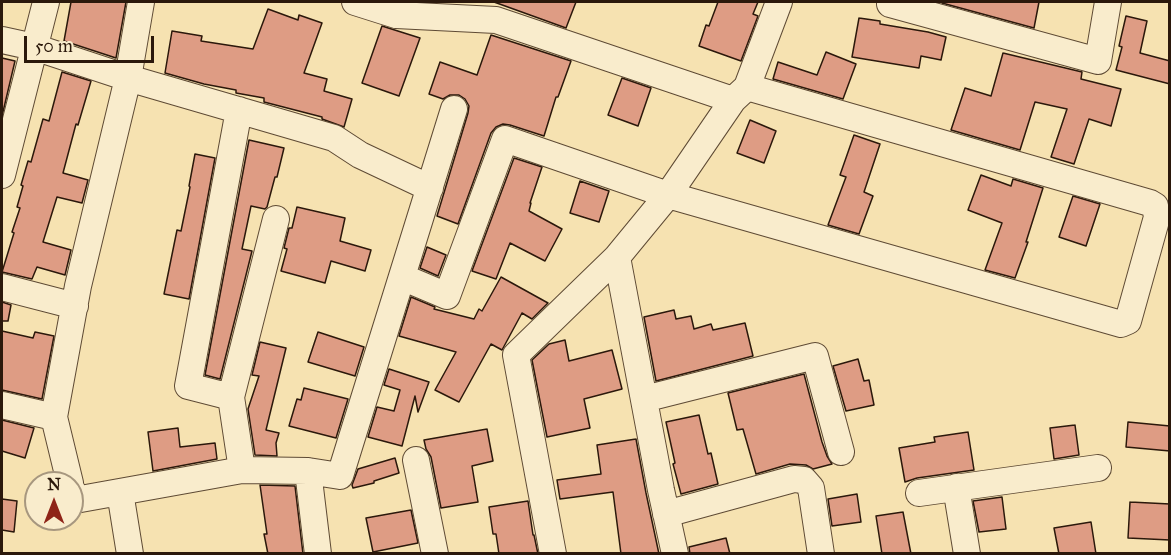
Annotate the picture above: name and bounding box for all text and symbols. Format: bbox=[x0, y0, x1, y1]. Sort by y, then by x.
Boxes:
scale bar bbox=[27, 24, 158, 62]
text: 50 m bbox=[35, 35, 73, 57]
north arrow bbox=[24, 471, 84, 531]
text: N bbox=[47, 475, 61, 494]

